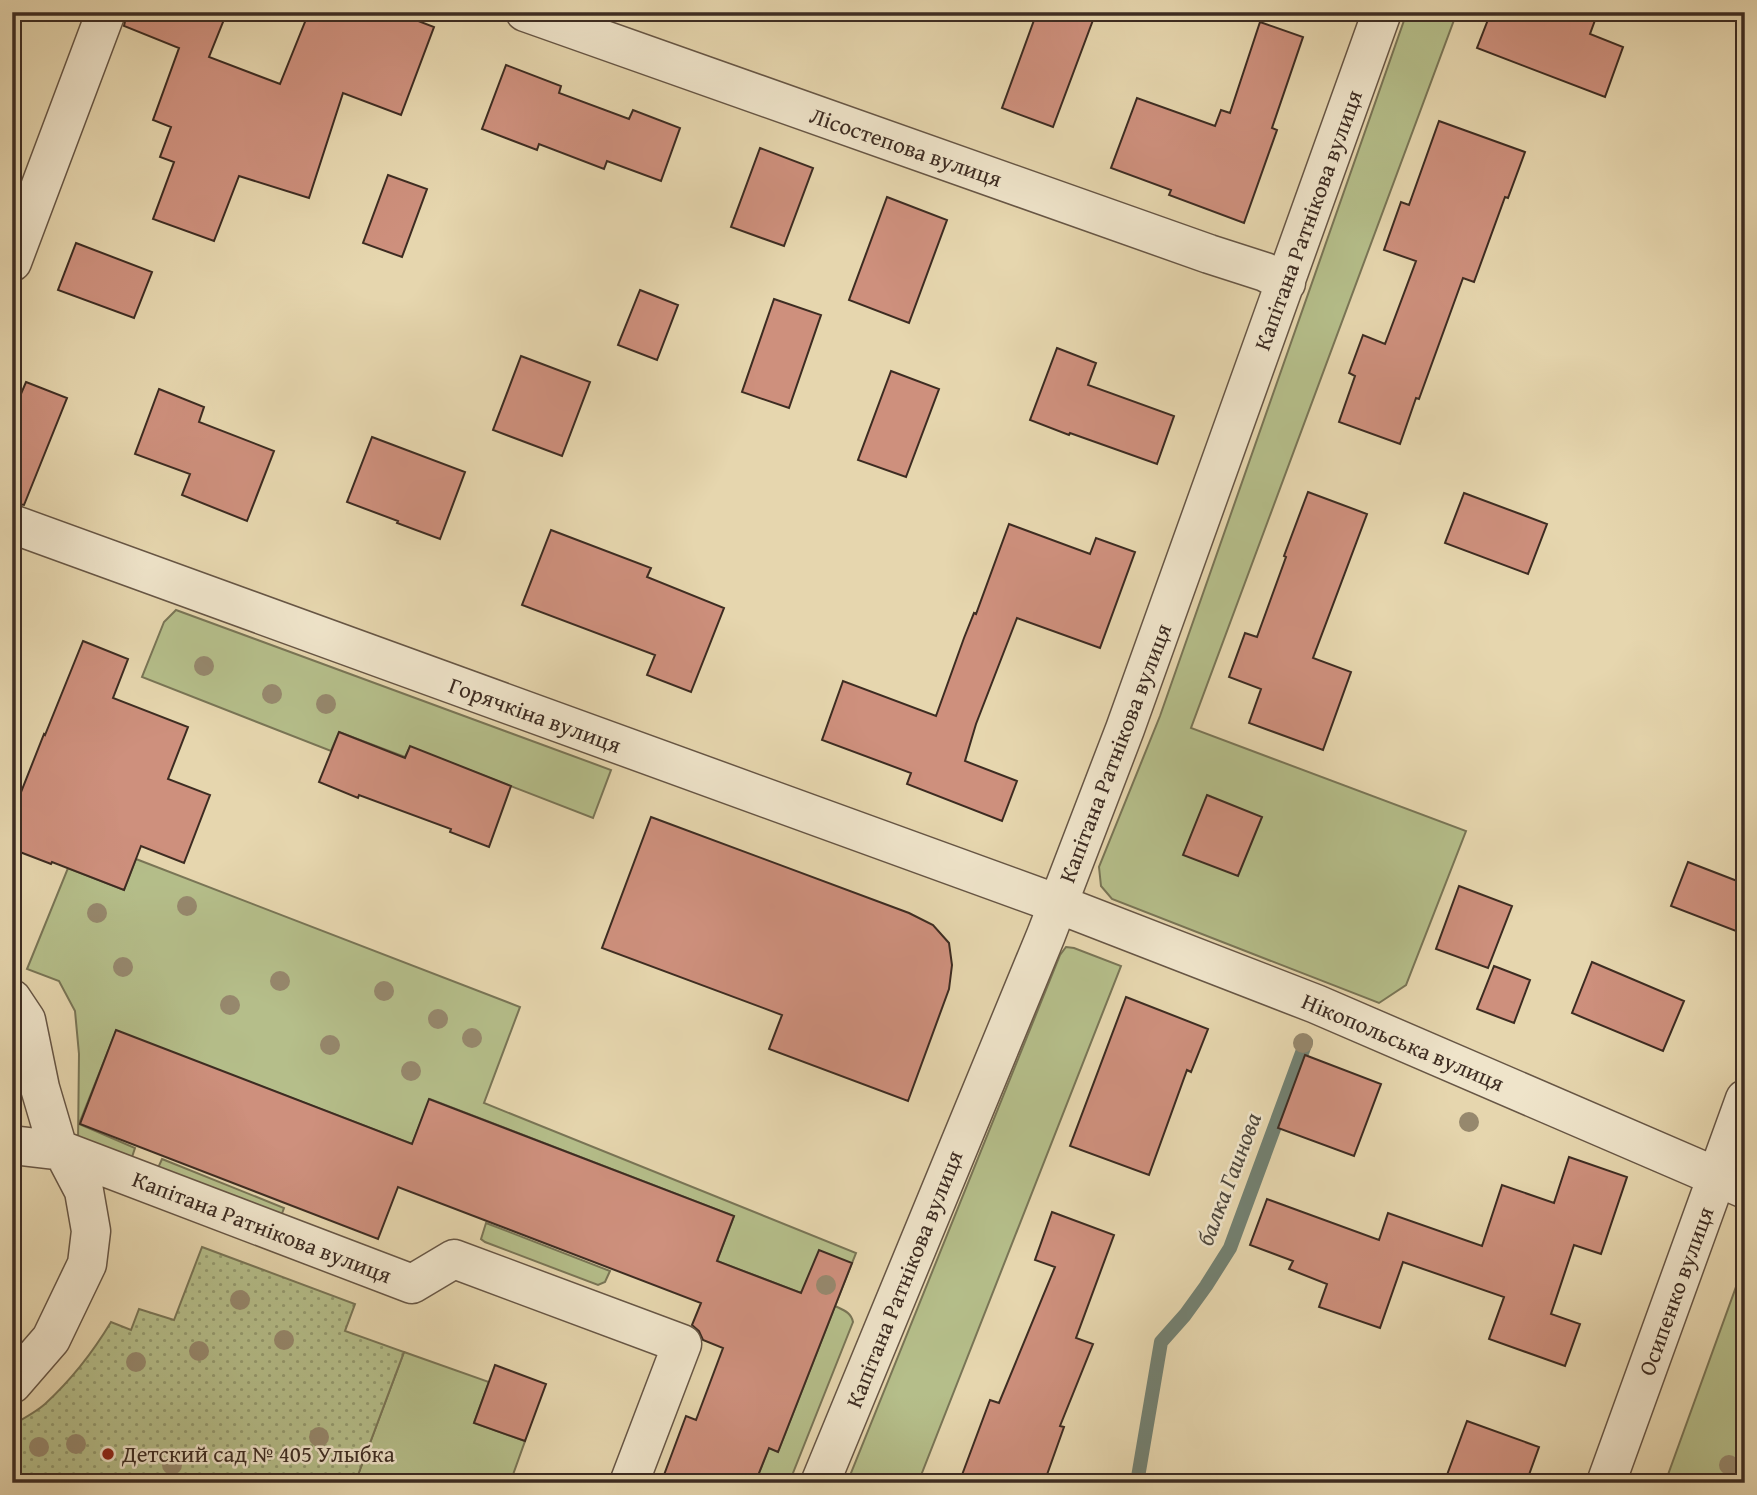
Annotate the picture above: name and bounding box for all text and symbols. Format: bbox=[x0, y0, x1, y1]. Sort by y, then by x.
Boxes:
street label: Капітана Ратнікова вулиця bbox=[1245, 85, 1370, 355]
street label: Лісостепова вулиця bbox=[806, 98, 1007, 195]
street label: Капітана Ратнікова вулиця bbox=[1050, 618, 1179, 887]
street label: Горячкіна вулиця bbox=[444, 668, 626, 761]
street label: Нікопольська вулиця bbox=[1297, 984, 1510, 1099]
water label: балка Гаинова bbox=[1187, 1107, 1270, 1250]
street label: Капітана Ратнікова вулиця bbox=[837, 1145, 971, 1413]
street label: Капітана Ратнікова вулиця bbox=[128, 1162, 397, 1291]
street label: Осипенко вулиця bbox=[1630, 1201, 1722, 1380]
place label: Детский сад № 405 Улыбка bbox=[121, 1437, 395, 1470]
marker: Детский сад № 405 Улыбка bbox=[100, 1446, 116, 1462]

